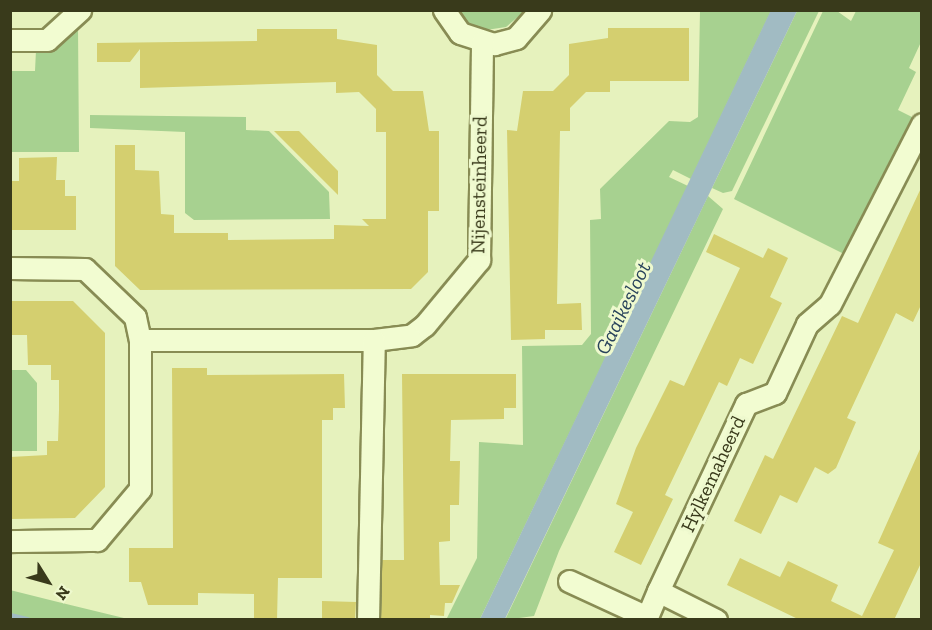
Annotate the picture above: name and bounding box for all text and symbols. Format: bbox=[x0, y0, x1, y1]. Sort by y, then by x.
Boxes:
street label: Nijensteinheerd bbox=[466, 116, 492, 254]
water label: Gaaikesloot bbox=[590, 257, 656, 359]
street label: Hylkemaheerd bbox=[676, 412, 750, 536]
north arrow bbox=[18, 552, 78, 612]
text: N bbox=[52, 583, 74, 604]

